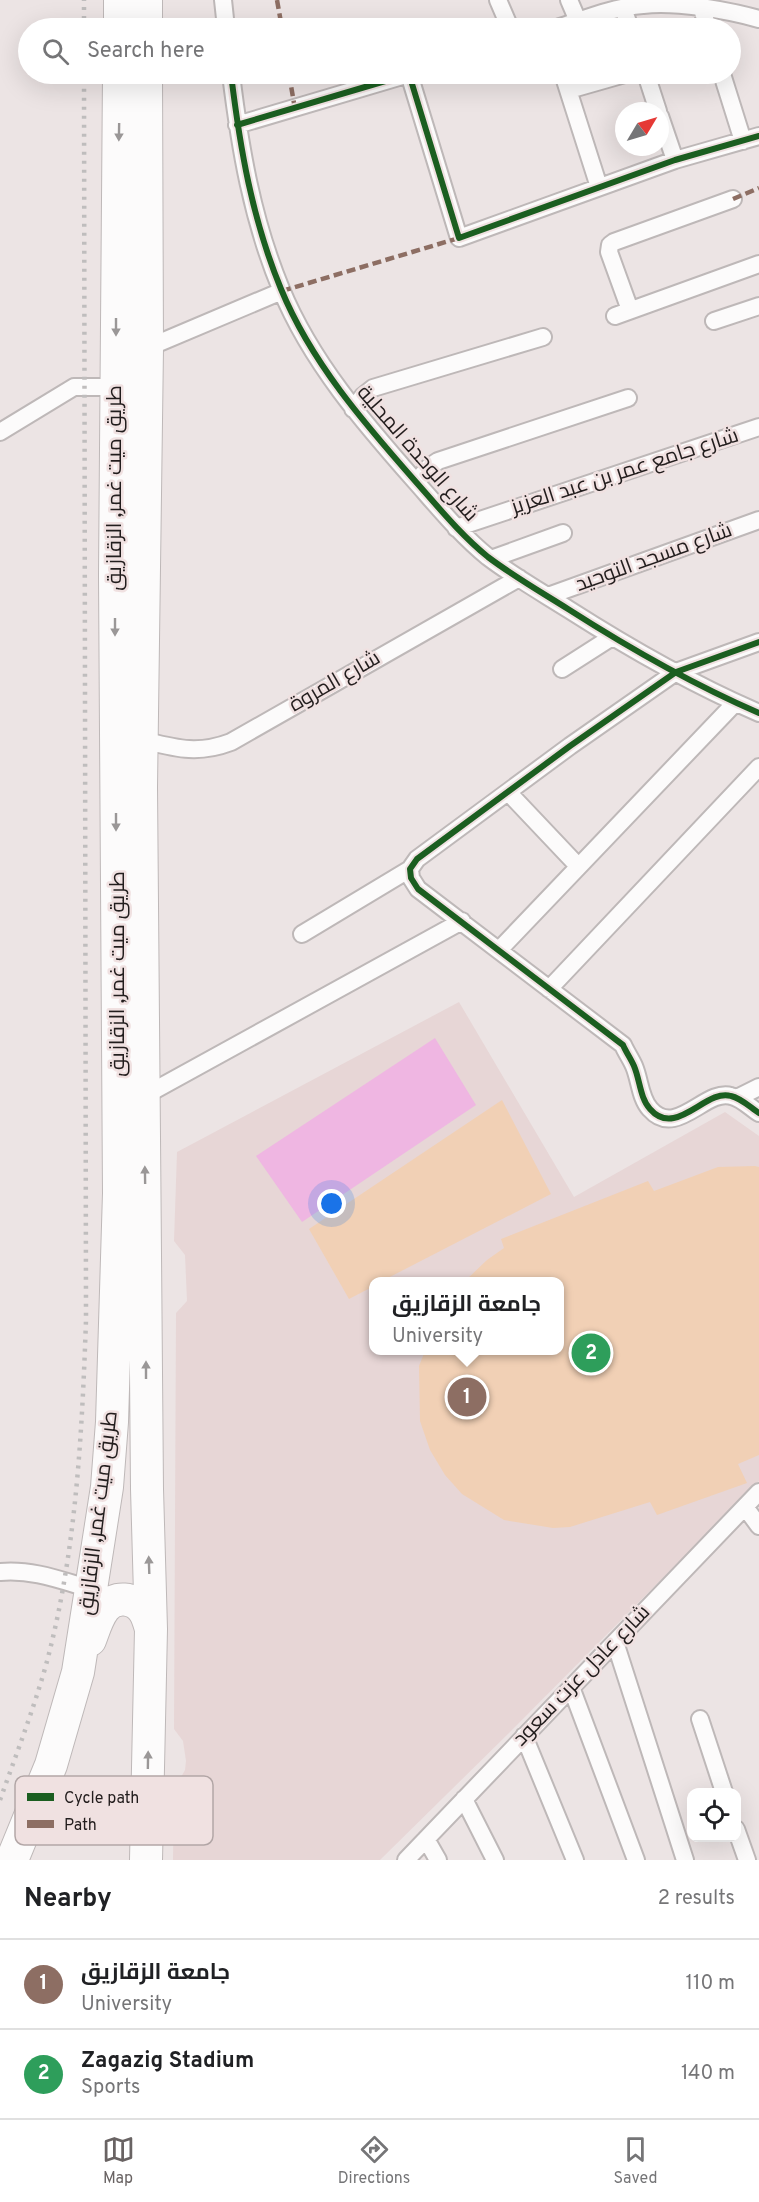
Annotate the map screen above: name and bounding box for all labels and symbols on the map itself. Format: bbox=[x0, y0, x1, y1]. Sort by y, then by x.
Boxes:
north arrow bbox=[615, 102, 669, 156]
one-way arrow bbox=[114, 122, 123, 141]
one-way arrow bbox=[112, 317, 121, 336]
street label: شارع الوحدة المحلية bbox=[350, 380, 484, 528]
street label: طريق ميت غمر, الزقازيق bbox=[102, 385, 129, 591]
street label: شارع جامع عمر بن عبد العزيز bbox=[507, 422, 742, 522]
street label: شارع مسجد التوحيد bbox=[572, 517, 736, 599]
one-way arrow bbox=[110, 617, 120, 636]
street label: شارع المروة bbox=[284, 645, 386, 719]
one-way arrow bbox=[111, 812, 121, 831]
street label: طريق ميت غمر, الزقازيق bbox=[105, 871, 132, 1077]
one-way arrow bbox=[140, 1165, 150, 1184]
your location bbox=[317, 1189, 346, 1218]
pin: 2 bbox=[572, 1330, 610, 1376]
one-way arrow bbox=[141, 1360, 151, 1379]
pin: 1 bbox=[448, 1374, 486, 1420]
street label: طريق ميت غمر, الزقازيق bbox=[73, 1409, 125, 1617]
one-way arrow bbox=[144, 1555, 154, 1574]
street label: شارع عادل عزت سعود bbox=[507, 1600, 657, 1752]
one-way arrow bbox=[144, 1750, 153, 1769]
legend bbox=[15, 1776, 213, 1845]
text: Cycle path bbox=[64, 1789, 139, 1809]
text: Path bbox=[64, 1816, 97, 1836]

